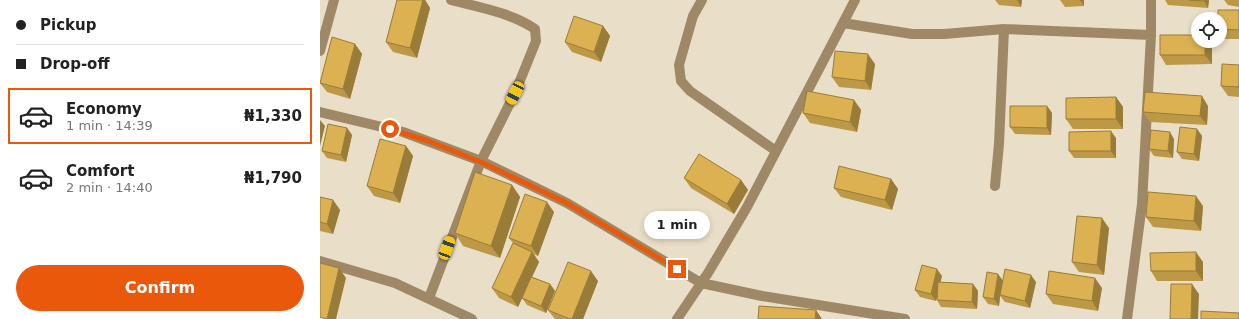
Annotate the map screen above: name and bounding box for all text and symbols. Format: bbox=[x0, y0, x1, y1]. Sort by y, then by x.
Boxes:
map controls bbox=[1191, 12, 1227, 48]
button: locate bbox=[1191, 12, 1227, 48]
text: Pickup bbox=[40, 16, 96, 34]
text: Drop-off bbox=[40, 55, 110, 73]
car bbox=[504, 80, 526, 106]
icon: car bbox=[18, 98, 54, 134]
text: Economy bbox=[66, 100, 142, 118]
text: ₦1,330 bbox=[244, 107, 302, 125]
text: 1 min · 14:39 bbox=[66, 118, 153, 133]
route start bbox=[381, 120, 399, 138]
icon: car bbox=[18, 160, 54, 196]
text: Comfort bbox=[66, 162, 134, 180]
text: ₦1,790 bbox=[244, 169, 302, 187]
text: 2 min · 14:40 bbox=[66, 180, 153, 195]
callout: 1 min bbox=[644, 211, 710, 239]
text: 1 min bbox=[657, 217, 697, 232]
car bbox=[437, 235, 457, 261]
route end bbox=[668, 260, 686, 278]
button: Confirm bbox=[16, 265, 304, 311]

